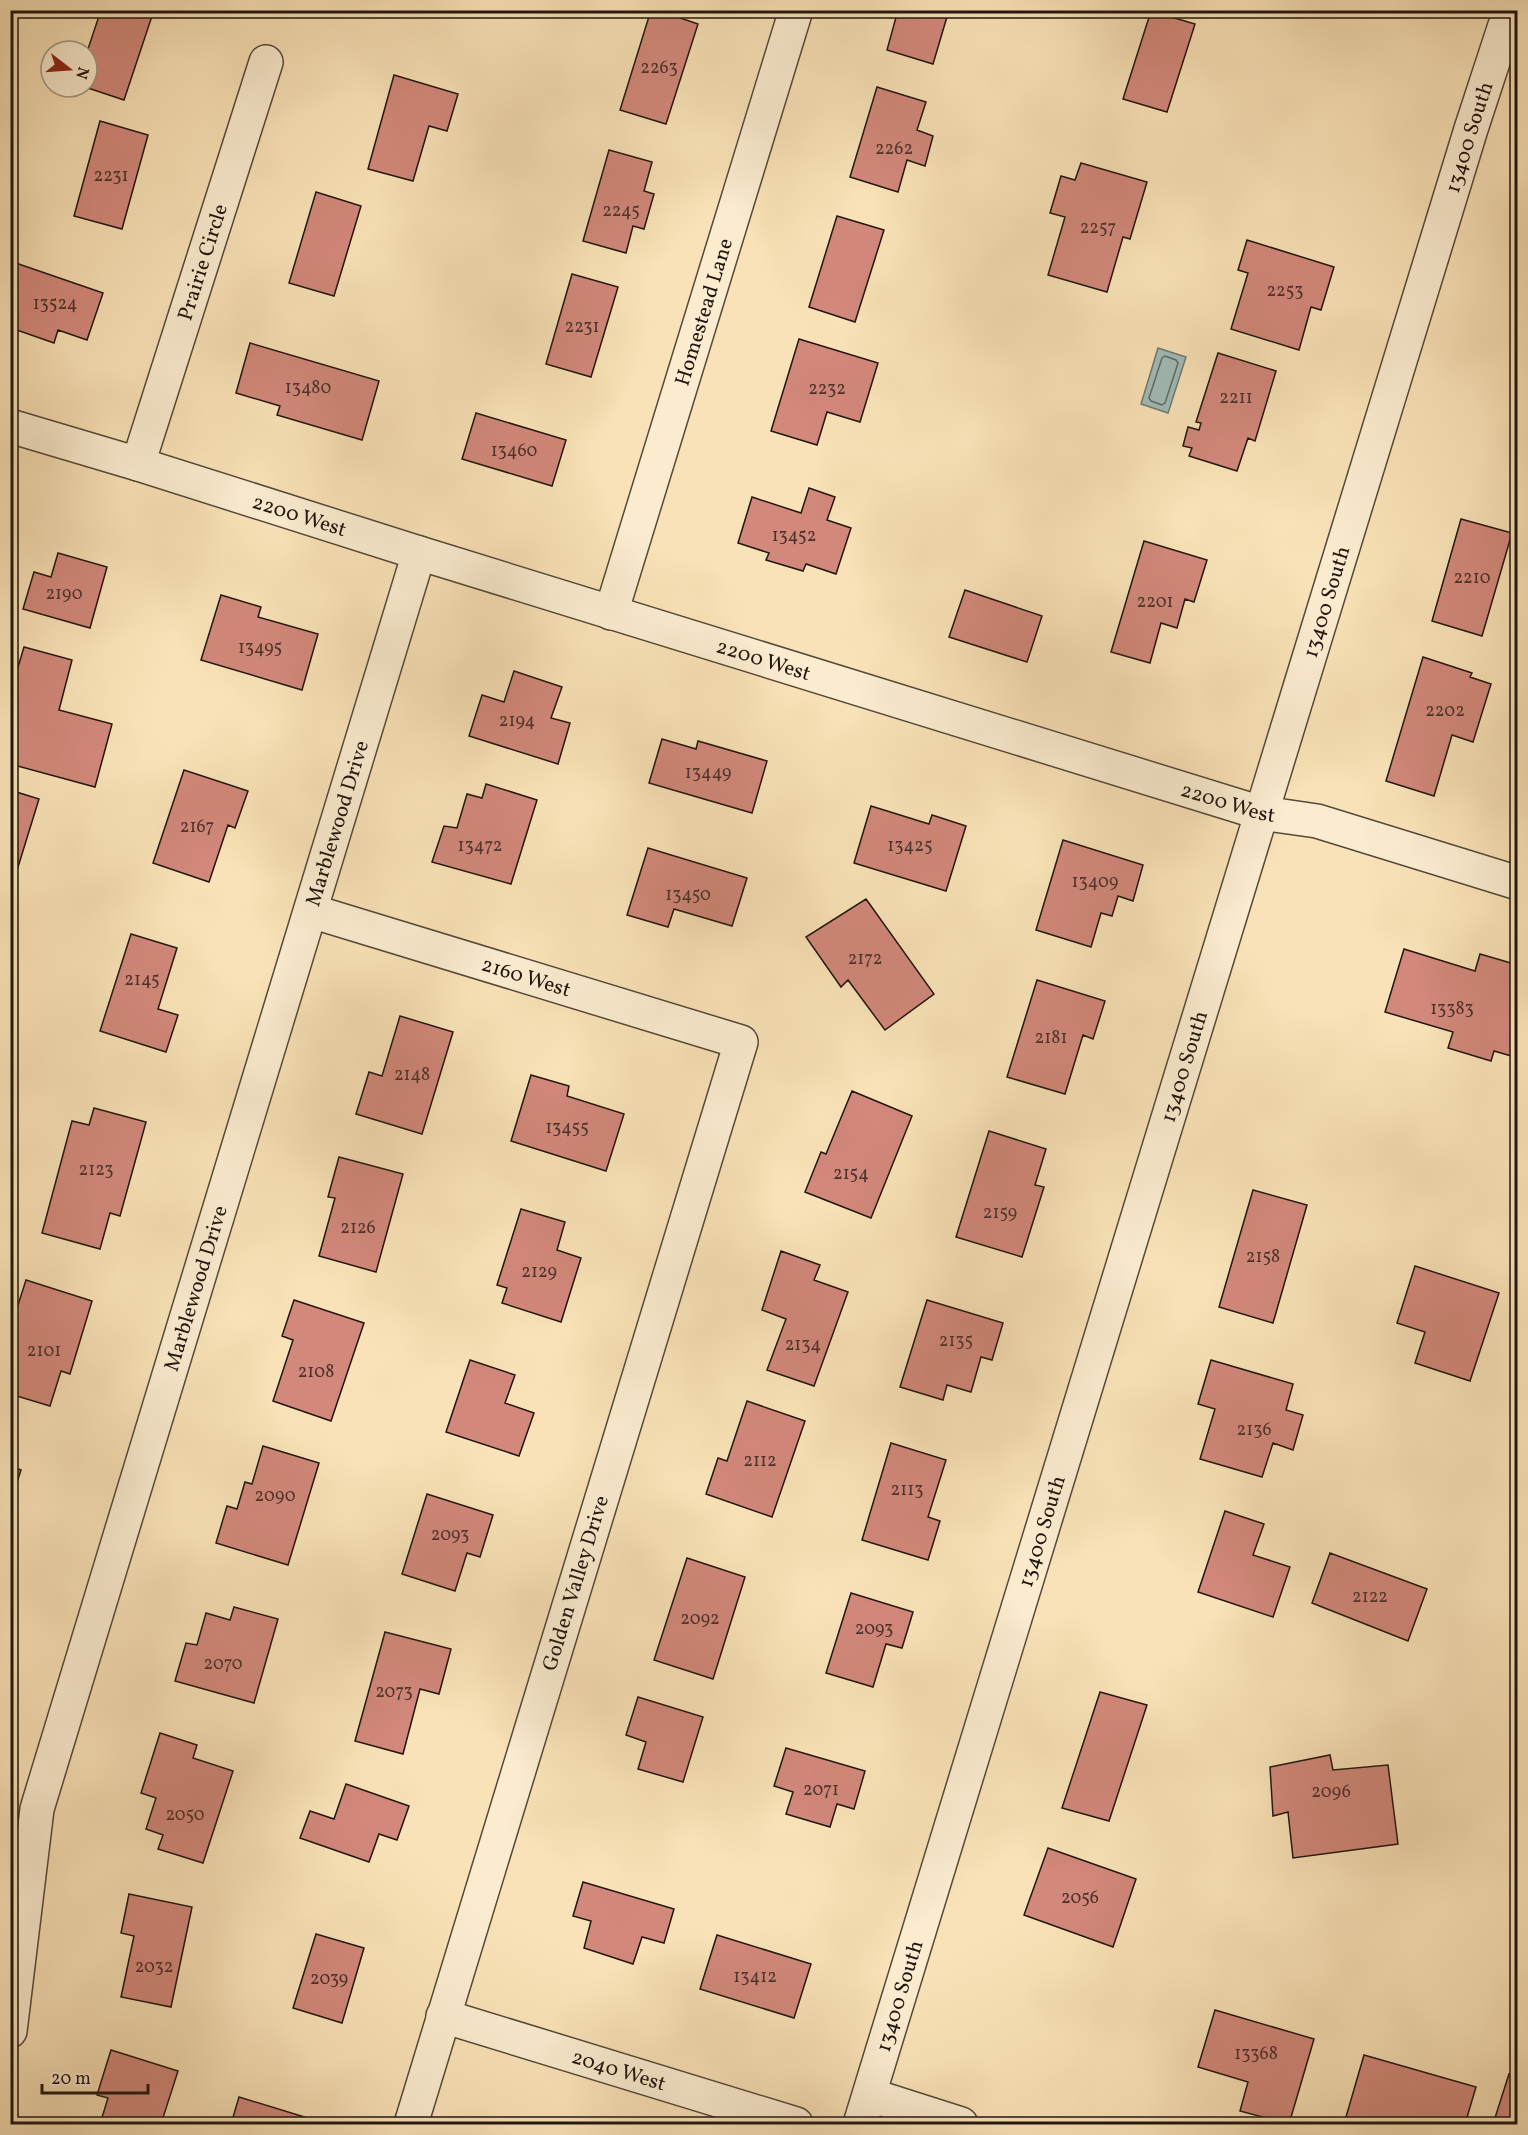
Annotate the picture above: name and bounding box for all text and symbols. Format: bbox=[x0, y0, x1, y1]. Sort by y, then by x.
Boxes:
north arrow bbox=[39, 39, 99, 99]
house number: 2263 bbox=[640, 56, 678, 81]
text: N bbox=[69, 64, 94, 82]
street label: 13400 South bbox=[1439, 78, 1502, 197]
house number: 2262 bbox=[875, 137, 913, 162]
house number: 2231 bbox=[93, 164, 129, 189]
house number: 2245 bbox=[602, 199, 640, 224]
street label: Prairie Circle bbox=[172, 200, 236, 325]
house number: 2257 bbox=[1080, 216, 1116, 241]
street label: Homestead Lane bbox=[669, 235, 741, 390]
house number: 2253 bbox=[1266, 279, 1304, 304]
house number: 13524 bbox=[33, 292, 77, 317]
house number: 2231 bbox=[564, 315, 600, 340]
house number: 13480 bbox=[285, 376, 331, 401]
house number: 2232 bbox=[808, 377, 846, 402]
house number: 2211 bbox=[1219, 386, 1253, 411]
house number: 13460 bbox=[491, 439, 538, 464]
street label: 2200 West bbox=[248, 488, 350, 545]
house number: 13452 bbox=[772, 524, 816, 549]
street label: 13400 South bbox=[1297, 543, 1358, 662]
house number: 2210 bbox=[1453, 566, 1491, 591]
house number: 2190 bbox=[45, 582, 83, 607]
house number: 2201 bbox=[1137, 590, 1173, 615]
street label: 2200 West bbox=[712, 633, 814, 689]
house number: 13495 bbox=[238, 636, 282, 661]
house number: 2202 bbox=[1425, 699, 1465, 724]
house number: 2194 bbox=[499, 709, 535, 734]
street label: Marblewood Drive bbox=[299, 737, 377, 910]
house number: 13449 bbox=[685, 761, 731, 786]
street label: 2200 West bbox=[1177, 776, 1277, 831]
house number: 2167 bbox=[180, 815, 214, 840]
house number: 13472 bbox=[458, 834, 503, 859]
house number: 13425 bbox=[887, 834, 933, 859]
house number: 13409 bbox=[1072, 870, 1118, 895]
house number: 13450 bbox=[665, 883, 711, 908]
house number: 2172 bbox=[848, 947, 882, 972]
street label: 2160 West bbox=[478, 951, 574, 1005]
house number: 2145 bbox=[124, 968, 160, 993]
house number: 13383 bbox=[1430, 997, 1474, 1022]
street label: 13400 South bbox=[1155, 1007, 1216, 1126]
house number: 2181 bbox=[1035, 1026, 1067, 1051]
house number: 2148 bbox=[394, 1063, 430, 1088]
house number: 13455 bbox=[545, 1116, 589, 1141]
house number: 2123 bbox=[78, 1158, 114, 1183]
house number: 2154 bbox=[833, 1162, 869, 1187]
house number: 2159 bbox=[983, 1201, 1017, 1226]
street label: Marblewood Drive bbox=[158, 1202, 236, 1375]
house number: 2126 bbox=[340, 1216, 376, 1241]
house number: 2158 bbox=[1246, 1245, 1280, 1270]
house number: 2129 bbox=[521, 1260, 557, 1285]
house number: 2135 bbox=[939, 1329, 973, 1354]
house number: 2134 bbox=[785, 1333, 821, 1358]
house number: 2101 bbox=[27, 1339, 61, 1364]
house number: 2108 bbox=[298, 1360, 334, 1385]
house number: 2136 bbox=[1237, 1418, 1272, 1443]
house number: 2112 bbox=[743, 1449, 777, 1474]
street label: 13400 South bbox=[1012, 1472, 1074, 1591]
house number: 2113 bbox=[891, 1478, 923, 1503]
house number: 2090 bbox=[254, 1484, 296, 1509]
street label: Golden Valley Drive bbox=[536, 1492, 617, 1675]
house number: 2093 bbox=[431, 1523, 469, 1548]
house number: 2122 bbox=[1352, 1585, 1388, 1610]
house number: 2092 bbox=[680, 1607, 720, 1632]
house number: 2093 bbox=[855, 1617, 893, 1642]
house number: 2070 bbox=[203, 1652, 243, 1677]
house number: 2073 bbox=[375, 1680, 413, 1705]
house number: 2071 bbox=[803, 1778, 839, 1803]
house number: 2096 bbox=[1311, 1780, 1351, 1805]
house number: 2050 bbox=[165, 1803, 205, 1828]
house number: 2056 bbox=[1061, 1886, 1099, 1911]
street label: 13400 South bbox=[870, 1937, 931, 2056]
house number: 2032 bbox=[135, 1955, 173, 1980]
house number: 13412 bbox=[733, 1965, 777, 1990]
house number: 2039 bbox=[310, 1967, 348, 1992]
house number: 13368 bbox=[1234, 2042, 1278, 2067]
street label: 2040 West bbox=[568, 2043, 669, 2099]
scale bar bbox=[42, 2057, 148, 2095]
text: 20 m bbox=[51, 2067, 91, 2092]

